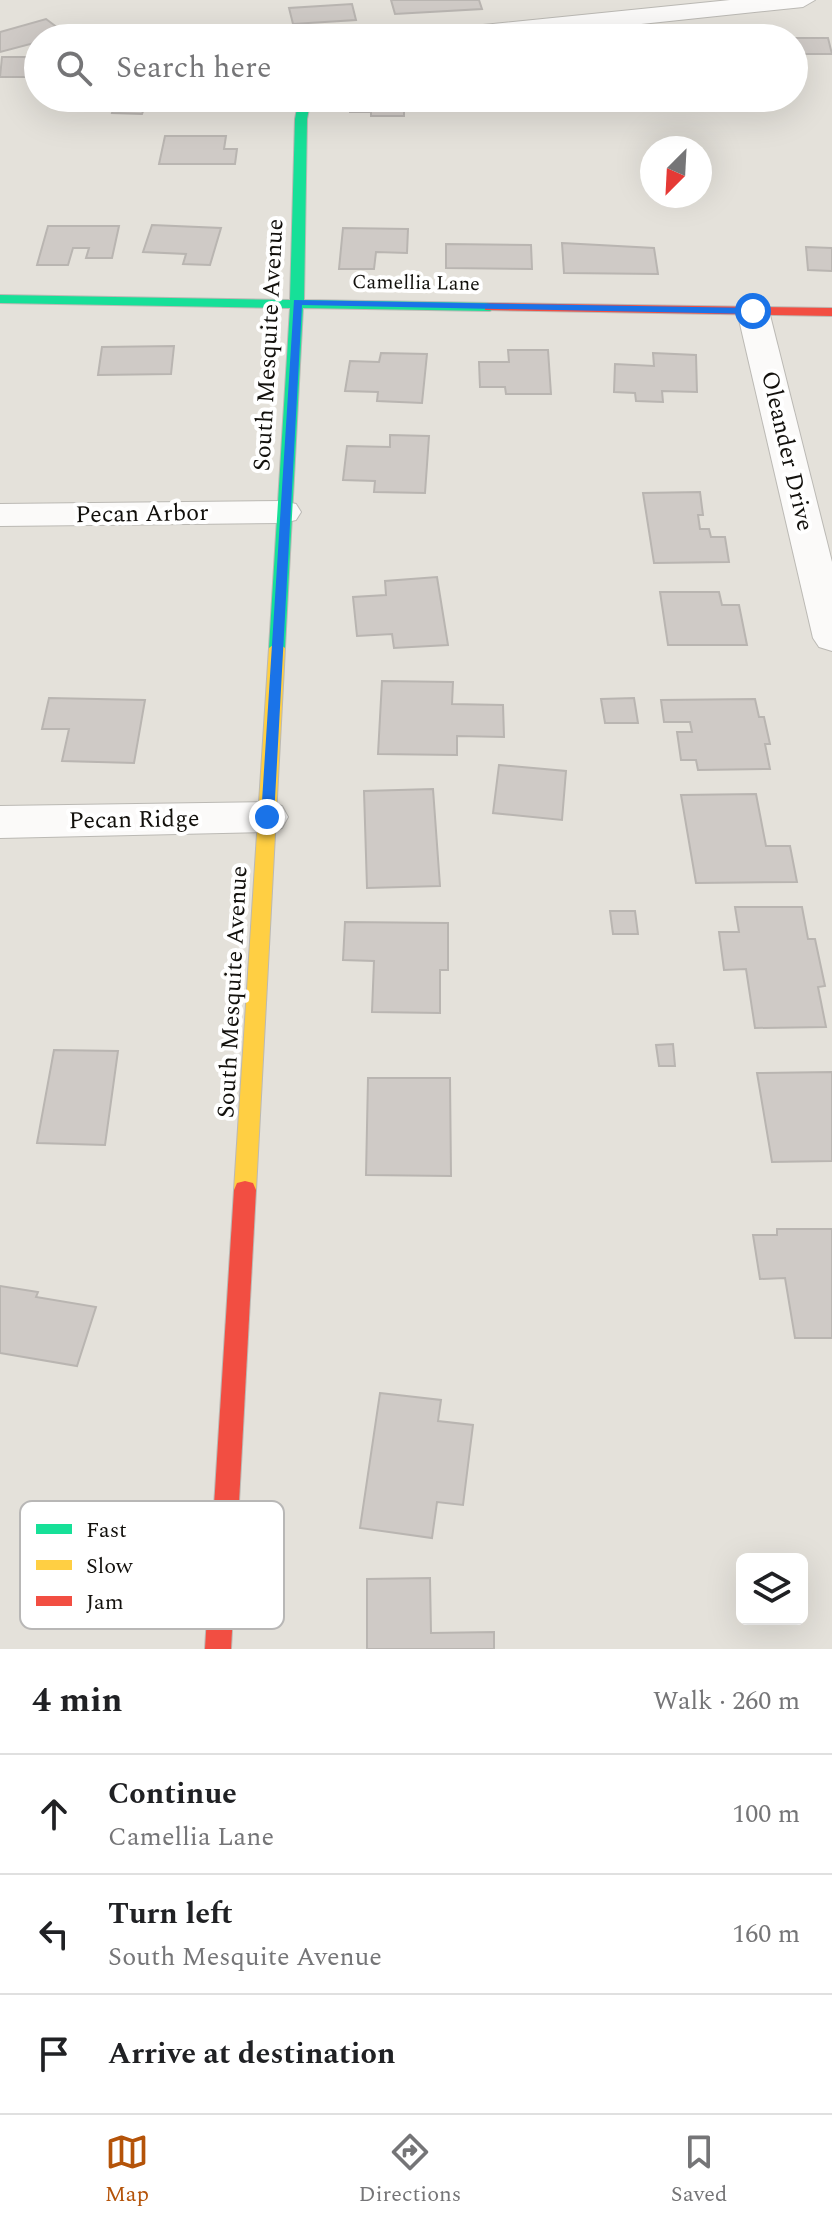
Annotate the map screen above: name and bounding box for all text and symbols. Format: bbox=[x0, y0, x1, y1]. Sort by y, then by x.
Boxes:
search box bbox=[24, 24, 808, 112]
text: Search here bbox=[116, 45, 272, 91]
icon: search bbox=[52, 46, 96, 90]
north arrow bbox=[640, 136, 712, 208]
street label: South Mesquite Avenue bbox=[244, 218, 294, 472]
street label: Camellia Lane bbox=[352, 267, 480, 299]
route start bbox=[735, 293, 771, 329]
street label: Oleander Drive bbox=[751, 367, 823, 535]
street label: Pecan Arbor bbox=[75, 495, 209, 533]
route end bbox=[249, 799, 285, 835]
street label: Pecan Ridge bbox=[68, 801, 200, 839]
street label: South Mesquite Avenue bbox=[208, 865, 258, 1119]
legend bbox=[20, 1501, 284, 1629]
text: Fast bbox=[86, 1514, 127, 1547]
text: Slow bbox=[86, 1550, 134, 1583]
map controls bbox=[736, 1553, 808, 1625]
button: layers bbox=[736, 1553, 808, 1625]
text: Jam bbox=[86, 1586, 124, 1619]
text: 4 min bbox=[32, 1675, 122, 1727]
text: Walk · 260 m bbox=[653, 1681, 800, 1721]
text: Continue bbox=[108, 1771, 237, 1817]
icon: ahead bbox=[32, 1792, 76, 1836]
text: 100 m bbox=[732, 1794, 800, 1834]
text: Camellia Lane bbox=[108, 1817, 274, 1857]
text: Turn left bbox=[108, 1891, 233, 1937]
icon: left bbox=[32, 1912, 76, 1956]
text: 160 m bbox=[732, 1914, 800, 1954]
text: South Mesquite Avenue bbox=[108, 1937, 382, 1977]
text: Arrive at destination bbox=[108, 2031, 395, 2077]
icon: arrive bbox=[32, 2032, 76, 2076]
tab: Map bbox=[105, 2130, 149, 2211]
tab: Directions bbox=[359, 2130, 461, 2211]
tab: Saved bbox=[671, 2130, 727, 2211]

